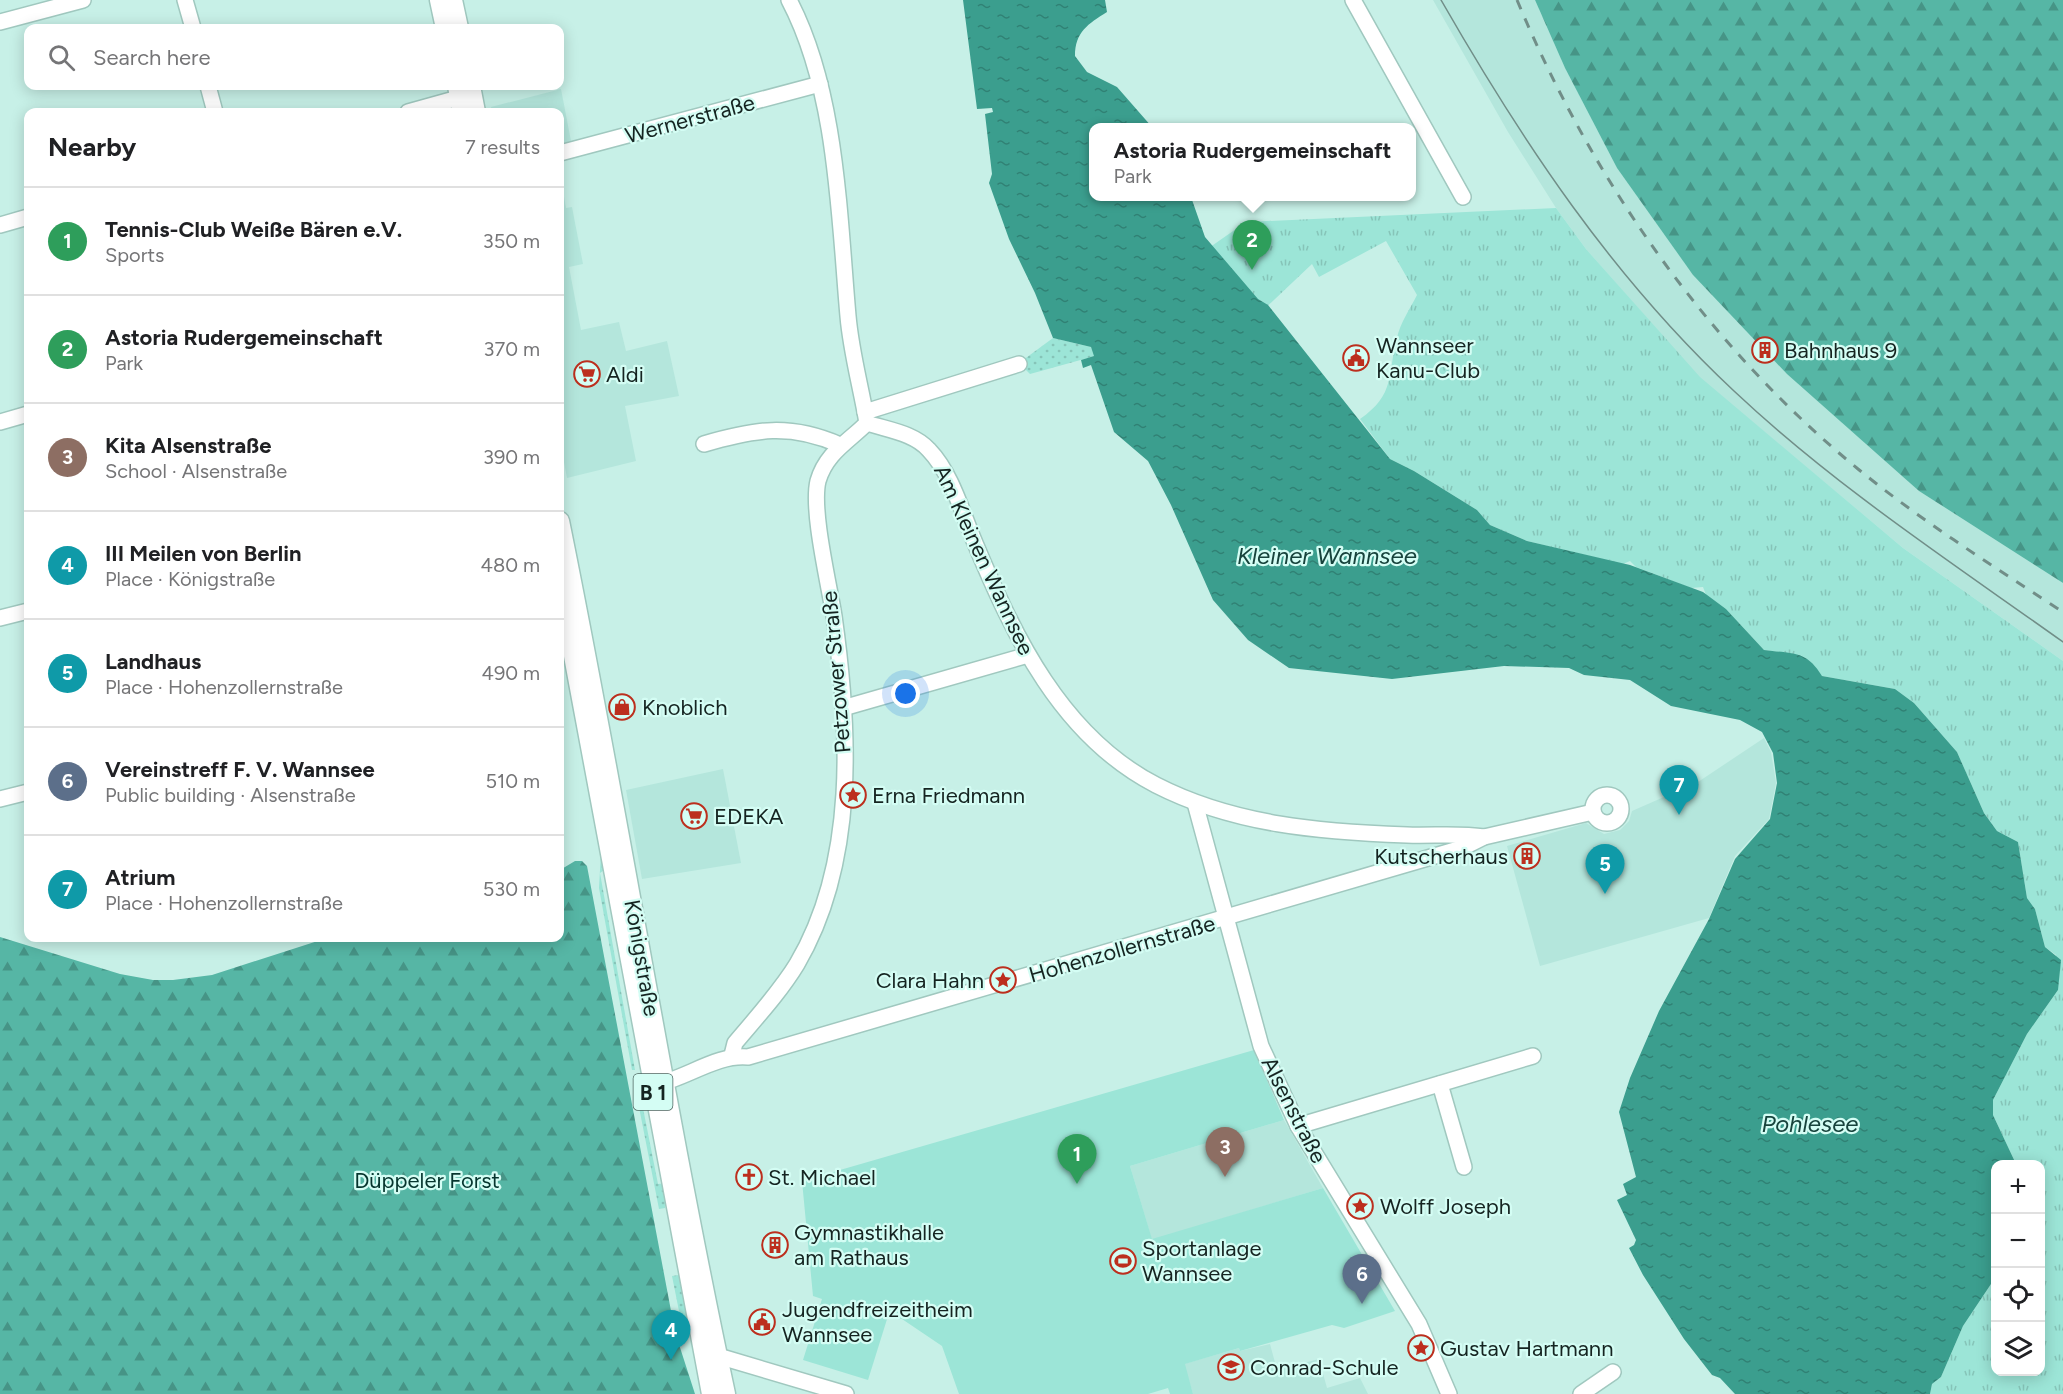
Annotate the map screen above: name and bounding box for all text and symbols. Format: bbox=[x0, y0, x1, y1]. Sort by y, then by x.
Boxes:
search box bbox=[24, 24, 564, 90]
icon: search bbox=[45, 41, 78, 74]
text: Search here bbox=[93, 44, 211, 71]
street label: Wernerstraße bbox=[622, 89, 758, 149]
popup bbox=[1089, 123, 1416, 201]
text: Nearby bbox=[48, 131, 136, 163]
text: 7 results bbox=[465, 135, 540, 159]
text: Astoria Rudergemeinschaft bbox=[1114, 137, 1391, 164]
text: Park bbox=[1114, 164, 1152, 188]
text: Tennis-Club Weiße Bären e.V. bbox=[105, 216, 402, 243]
pin: 2 bbox=[1232, 220, 1272, 270]
text: 1 bbox=[63, 229, 72, 253]
text: 350 m bbox=[483, 229, 540, 253]
text: Sports bbox=[105, 243, 164, 267]
text: Astoria Rudergemeinschaft bbox=[105, 324, 383, 351]
place label: Wannseer Kanu-Club bbox=[1376, 332, 1480, 384]
building icon: Bahnhaus 9 bbox=[1750, 335, 1780, 365]
text: 2 bbox=[62, 337, 73, 361]
text: 370 m bbox=[484, 337, 540, 361]
place label: Bahnhaus 9 bbox=[1784, 337, 1897, 364]
public building icon: Wannseer Kanu-Club bbox=[1341, 343, 1371, 373]
text: Park bbox=[105, 351, 143, 375]
supermarket icon: Aldi bbox=[572, 359, 602, 389]
place label: Aldi bbox=[606, 361, 644, 388]
text: Kita Alsenstraße bbox=[105, 432, 271, 459]
text: 3 bbox=[62, 445, 73, 469]
text: 390 m bbox=[483, 445, 540, 469]
text: School · Alsenstraße bbox=[105, 459, 287, 483]
street label: Am Kleinen Wannsee bbox=[928, 461, 1040, 659]
text: III Meilen von Berlin bbox=[105, 540, 302, 567]
water label: Kleiner Wannsee bbox=[1237, 541, 1417, 570]
text: 4 bbox=[61, 553, 74, 577]
text: 480 m bbox=[481, 553, 540, 577]
text: Place · Königstraße bbox=[105, 567, 275, 591]
street label: Petzower Straße bbox=[815, 590, 857, 754]
text: Landhaus bbox=[105, 648, 201, 675]
text: 5 bbox=[62, 661, 73, 685]
text: 490 m bbox=[481, 661, 540, 685]
text: Place · Hohenzollernstraße bbox=[105, 675, 343, 699]
your location bbox=[891, 679, 920, 708]
shop icon: Knoblich bbox=[607, 692, 637, 722]
place label: Knoblich bbox=[642, 694, 727, 721]
text: Vereinstreff F. V. Wannsee bbox=[105, 756, 375, 783]
pin: 7 bbox=[1660, 766, 1698, 815]
text: 6 bbox=[62, 769, 73, 793]
text: 510 m bbox=[485, 769, 540, 793]
place icon: Erna Friedmann bbox=[838, 780, 868, 810]
place label: Erna Friedmann bbox=[872, 782, 1025, 809]
text: Public building · Alsenstraße bbox=[105, 783, 356, 807]
supermarket icon: EDEKA bbox=[679, 801, 709, 831]
place label: EDEKA bbox=[714, 803, 784, 830]
building icon: Kutscherhaus bbox=[1512, 841, 1542, 871]
place label: Kutscherhaus bbox=[1374, 843, 1508, 870]
pin: 5 bbox=[1586, 844, 1624, 894]
text: Atrium bbox=[105, 864, 175, 891]
text: 7 bbox=[62, 877, 73, 901]
text: 530 m bbox=[483, 877, 540, 901]
text: Place · Hohenzollernstraße bbox=[105, 891, 343, 915]
street label: Königstraße bbox=[618, 898, 666, 1018]
street label: Hohenzollernstraße bbox=[1026, 909, 1218, 989]
place icon: Clara Hahn bbox=[988, 965, 1018, 995]
place label: Clara Hahn bbox=[876, 967, 984, 994]
street label: Alsenstraße bbox=[1256, 1052, 1332, 1168]
road number: B 1 bbox=[634, 1074, 672, 1110]
water label: Pohlesee bbox=[1762, 1109, 1858, 1138]
pin: 3 bbox=[1206, 1128, 1244, 1177]
pin: 1 bbox=[1058, 1134, 1096, 1184]
map controls bbox=[1991, 1160, 2045, 1376]
button: + bbox=[1991, 1160, 2045, 1214]
church icon: St. Michael bbox=[734, 1162, 764, 1192]
place label: St. Michael bbox=[768, 1164, 876, 1191]
park label: Düppeler Forst bbox=[354, 1167, 500, 1194]
place icon: Wolff Joseph bbox=[1345, 1191, 1375, 1221]
place label: Wolff Joseph bbox=[1380, 1193, 1511, 1220]
button: − bbox=[1991, 1214, 2045, 1268]
place label: Gymnastikhalle am Rathaus bbox=[794, 1219, 944, 1271]
building icon: Gymnastikhalle am Rathaus bbox=[760, 1230, 790, 1260]
place label: Sportanlage Wannsee bbox=[1142, 1235, 1261, 1287]
sports icon: Sportanlage Wannsee bbox=[1108, 1246, 1138, 1276]
pin: 6 bbox=[1342, 1254, 1382, 1304]
button: locate bbox=[1991, 1268, 2045, 1322]
place label: Jugendfreizeitheim Wannsee bbox=[782, 1296, 973, 1348]
public building icon: Jugendfreizeitheim Wannsee bbox=[747, 1307, 777, 1337]
pin: 4 bbox=[652, 1310, 690, 1360]
button: layers bbox=[1991, 1322, 2045, 1376]
place icon: Gustav Hartmann bbox=[1406, 1333, 1436, 1363]
place label: Gustav Hartmann bbox=[1440, 1335, 1613, 1362]
school or university icon: Conrad-Schule bbox=[1216, 1352, 1246, 1382]
place label: Conrad-Schule bbox=[1250, 1354, 1398, 1381]

